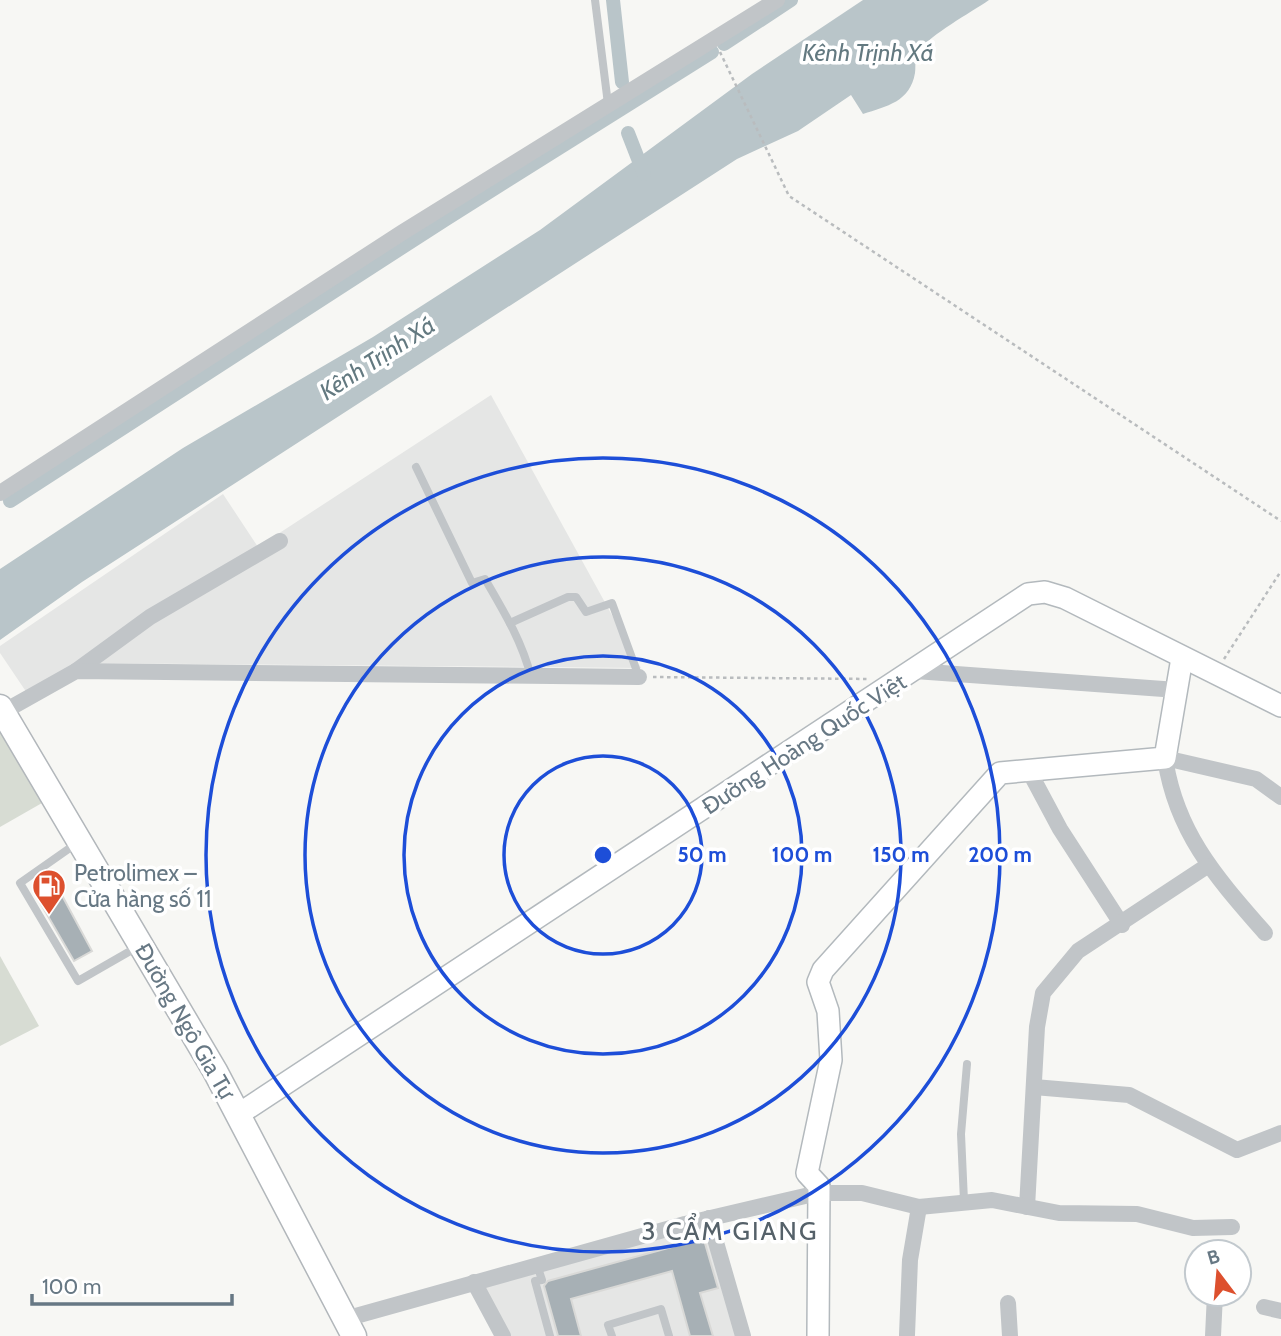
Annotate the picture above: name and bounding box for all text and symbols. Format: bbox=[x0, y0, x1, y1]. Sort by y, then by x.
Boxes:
water label: Kênh Trịnh Xá bbox=[802, 38, 934, 67]
water label: Kênh Trịnh Xá bbox=[314, 310, 440, 406]
street label: Đường Hoàng Quốc Việt bbox=[697, 667, 911, 820]
text: 50 m bbox=[677, 842, 727, 867]
text: 100 m bbox=[772, 842, 832, 867]
text: 150 m bbox=[873, 842, 929, 867]
text: 200 m bbox=[968, 842, 1032, 867]
centre of rings bbox=[591, 843, 615, 867]
place label: Petrolimex – Cửa hàng số 11 bbox=[74, 859, 211, 913]
fuel station icon: Petrolimex – Cửa hàng số 11 bbox=[30, 867, 68, 916]
street label: Đường Ngô Gia Tự bbox=[129, 938, 242, 1105]
district label: 3 CẨM GIANG bbox=[642, 1212, 818, 1247]
north arrow bbox=[1183, 1238, 1253, 1308]
text: B bbox=[1205, 1244, 1222, 1270]
scale bar bbox=[32, 1262, 231, 1306]
text: 100 m bbox=[42, 1274, 101, 1299]

